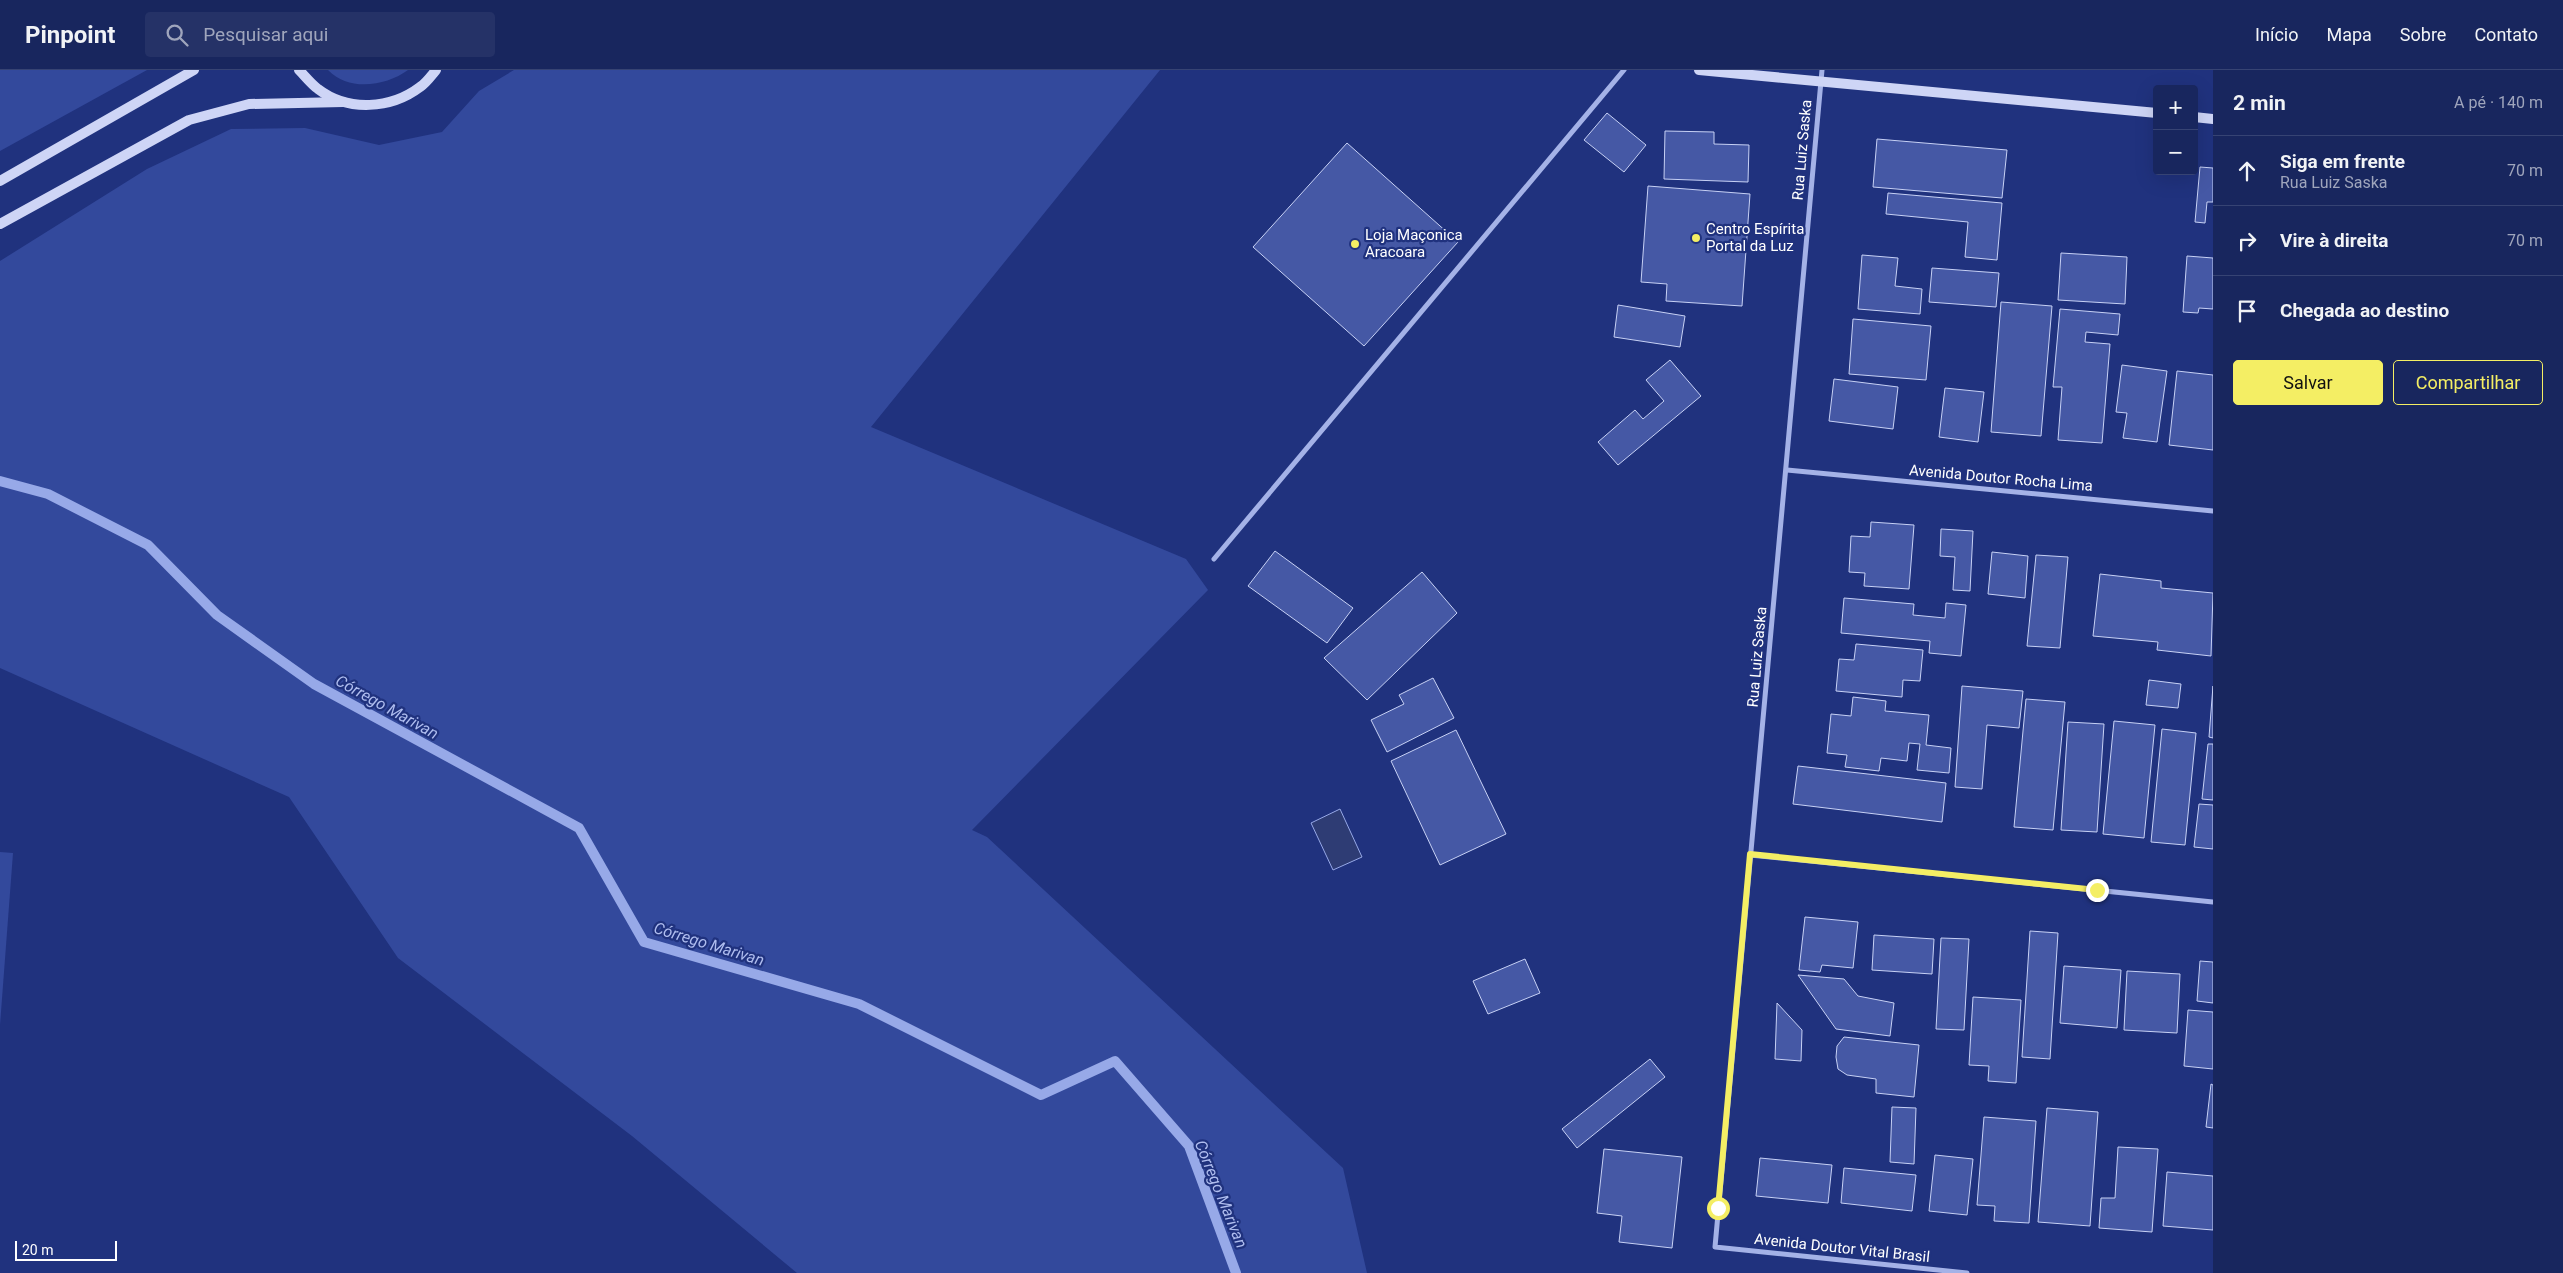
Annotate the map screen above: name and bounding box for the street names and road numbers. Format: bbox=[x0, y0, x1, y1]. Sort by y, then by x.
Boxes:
street label: Rua Luiz Saska bbox=[1789, 99, 1815, 201]
street label: Avenida Doutor Rocha Lima bbox=[1908, 461, 2094, 495]
street label: Rua Luiz Saska bbox=[1744, 606, 1770, 708]
street label: Avenida Doutor Vital Brasil bbox=[1753, 1230, 1931, 1266]

